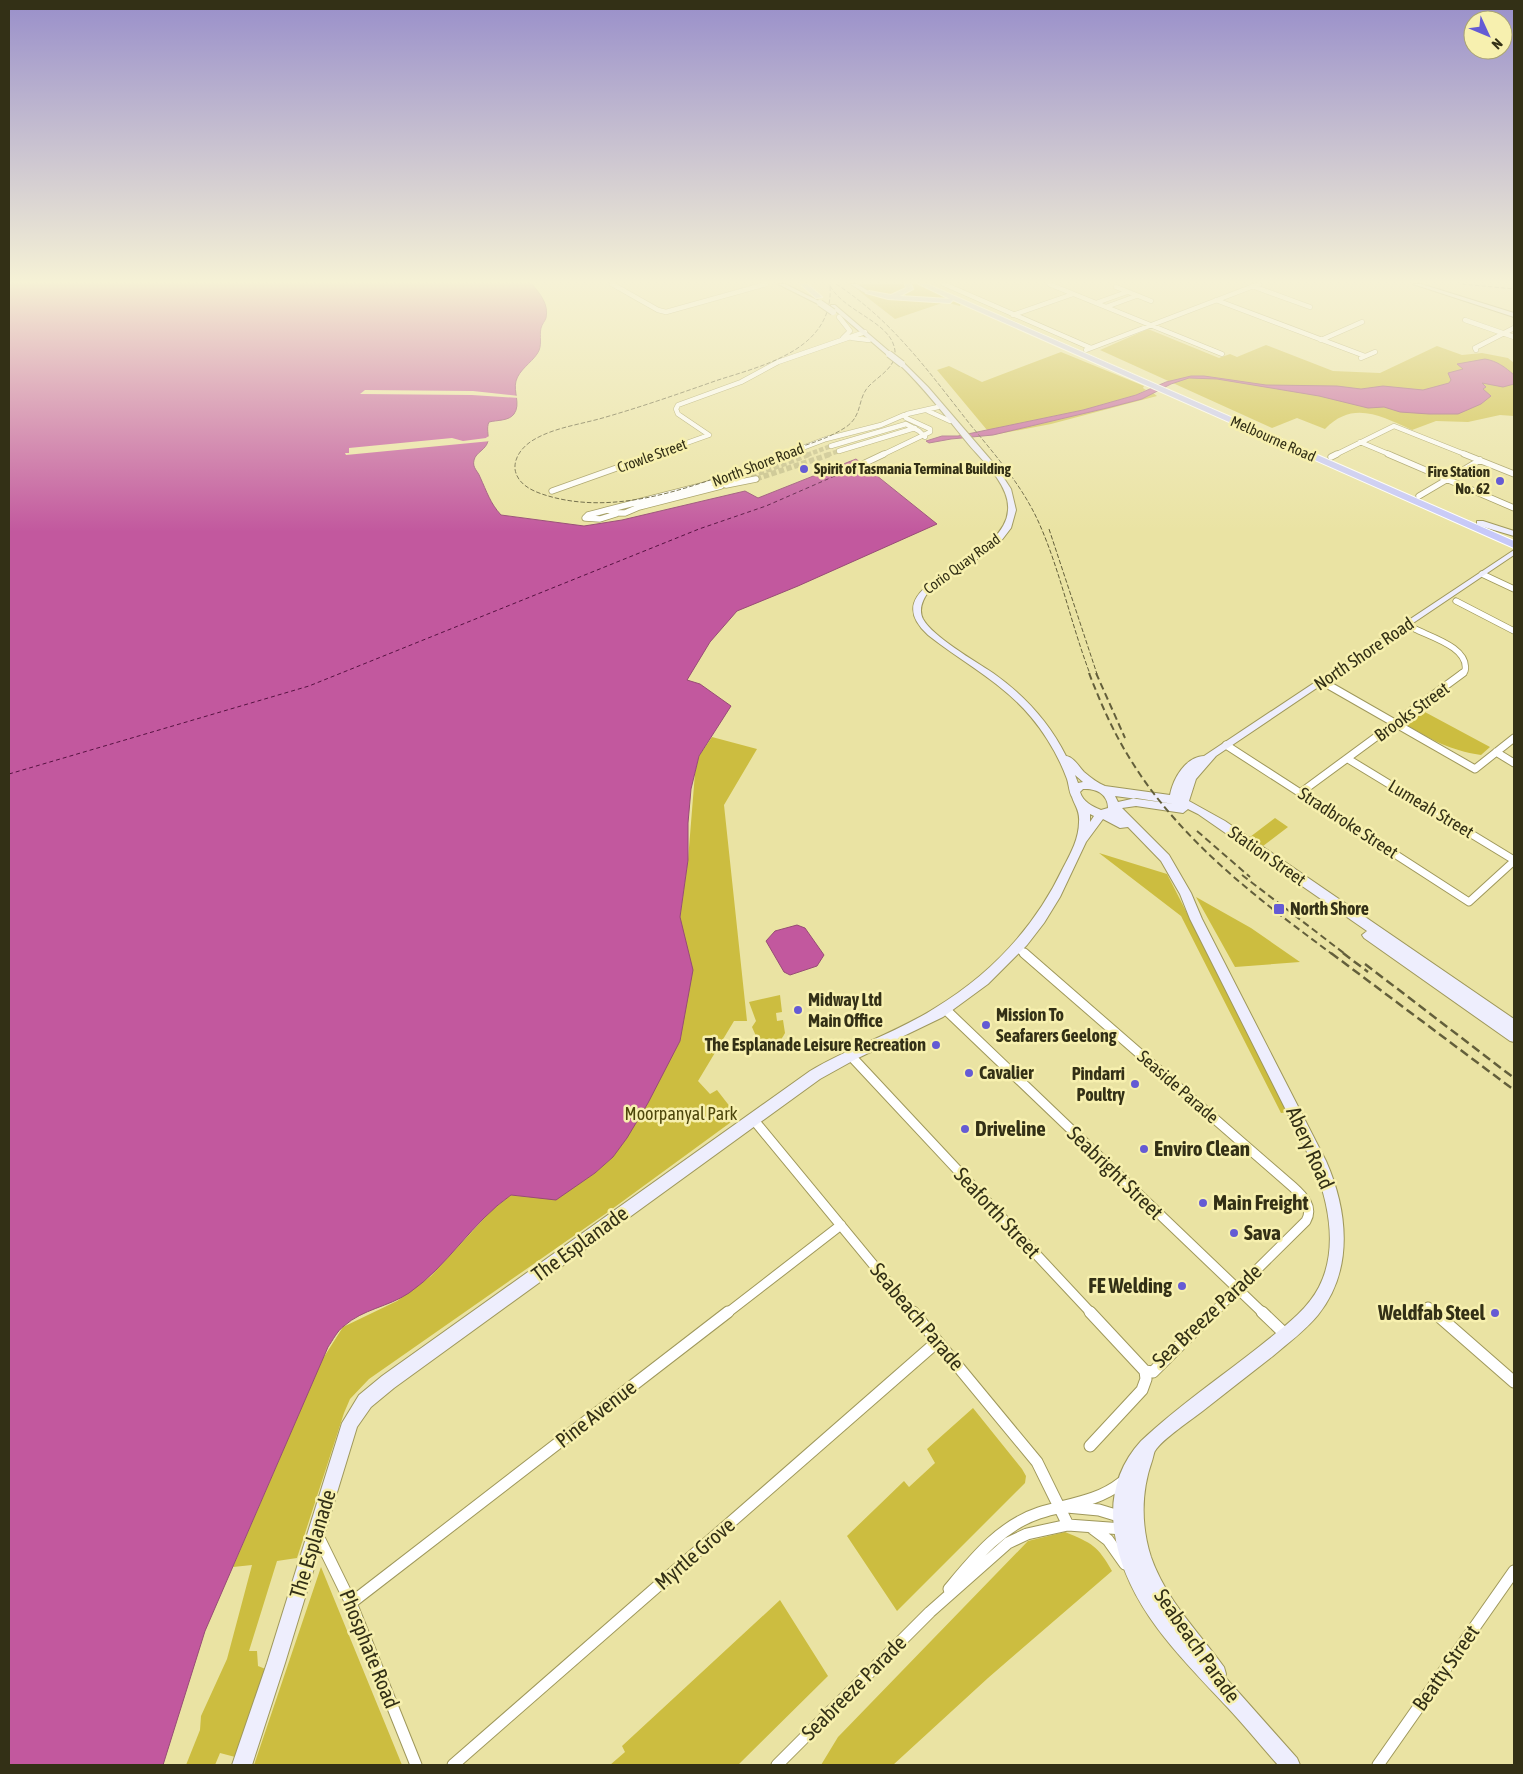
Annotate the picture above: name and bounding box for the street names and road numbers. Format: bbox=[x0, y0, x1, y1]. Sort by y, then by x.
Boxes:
street label: Melbourne Road bbox=[1228, 412, 1318, 465]
street label: Crowle Street bbox=[615, 435, 689, 476]
street label: North Shore Road bbox=[710, 439, 806, 490]
street label: Corio Quay Road bbox=[920, 530, 1003, 597]
street label: North Shore Road bbox=[1310, 613, 1418, 695]
street label: Brooks Street bbox=[1370, 678, 1453, 746]
street label: Lumeah Street bbox=[1385, 775, 1478, 842]
street label: Stradbroke Street bbox=[1295, 783, 1402, 863]
street label: Station Street bbox=[1225, 821, 1310, 890]
street label: Seaside Parade bbox=[1133, 1046, 1223, 1128]
street label: Abery Road bbox=[1282, 1103, 1340, 1192]
street label: Seabright Street bbox=[1063, 1121, 1168, 1224]
street label: Seaforth Street bbox=[950, 1162, 1046, 1263]
street label: The Esplanade bbox=[527, 1200, 632, 1286]
street label: Seabeach Parade bbox=[866, 1258, 970, 1375]
street label: Sea Breeze Parade bbox=[1147, 1259, 1266, 1372]
street label: Pine Avenue bbox=[550, 1374, 640, 1452]
street label: The Esplanade bbox=[284, 1486, 340, 1601]
street label: Myrtle Grove bbox=[650, 1512, 739, 1594]
street label: Seabeach Parade bbox=[1150, 1584, 1246, 1707]
street label: Phosphate Road bbox=[335, 1586, 405, 1712]
street label: Beatty Street bbox=[1407, 1620, 1483, 1715]
street label: Seabreeze Parade bbox=[796, 1630, 910, 1744]

